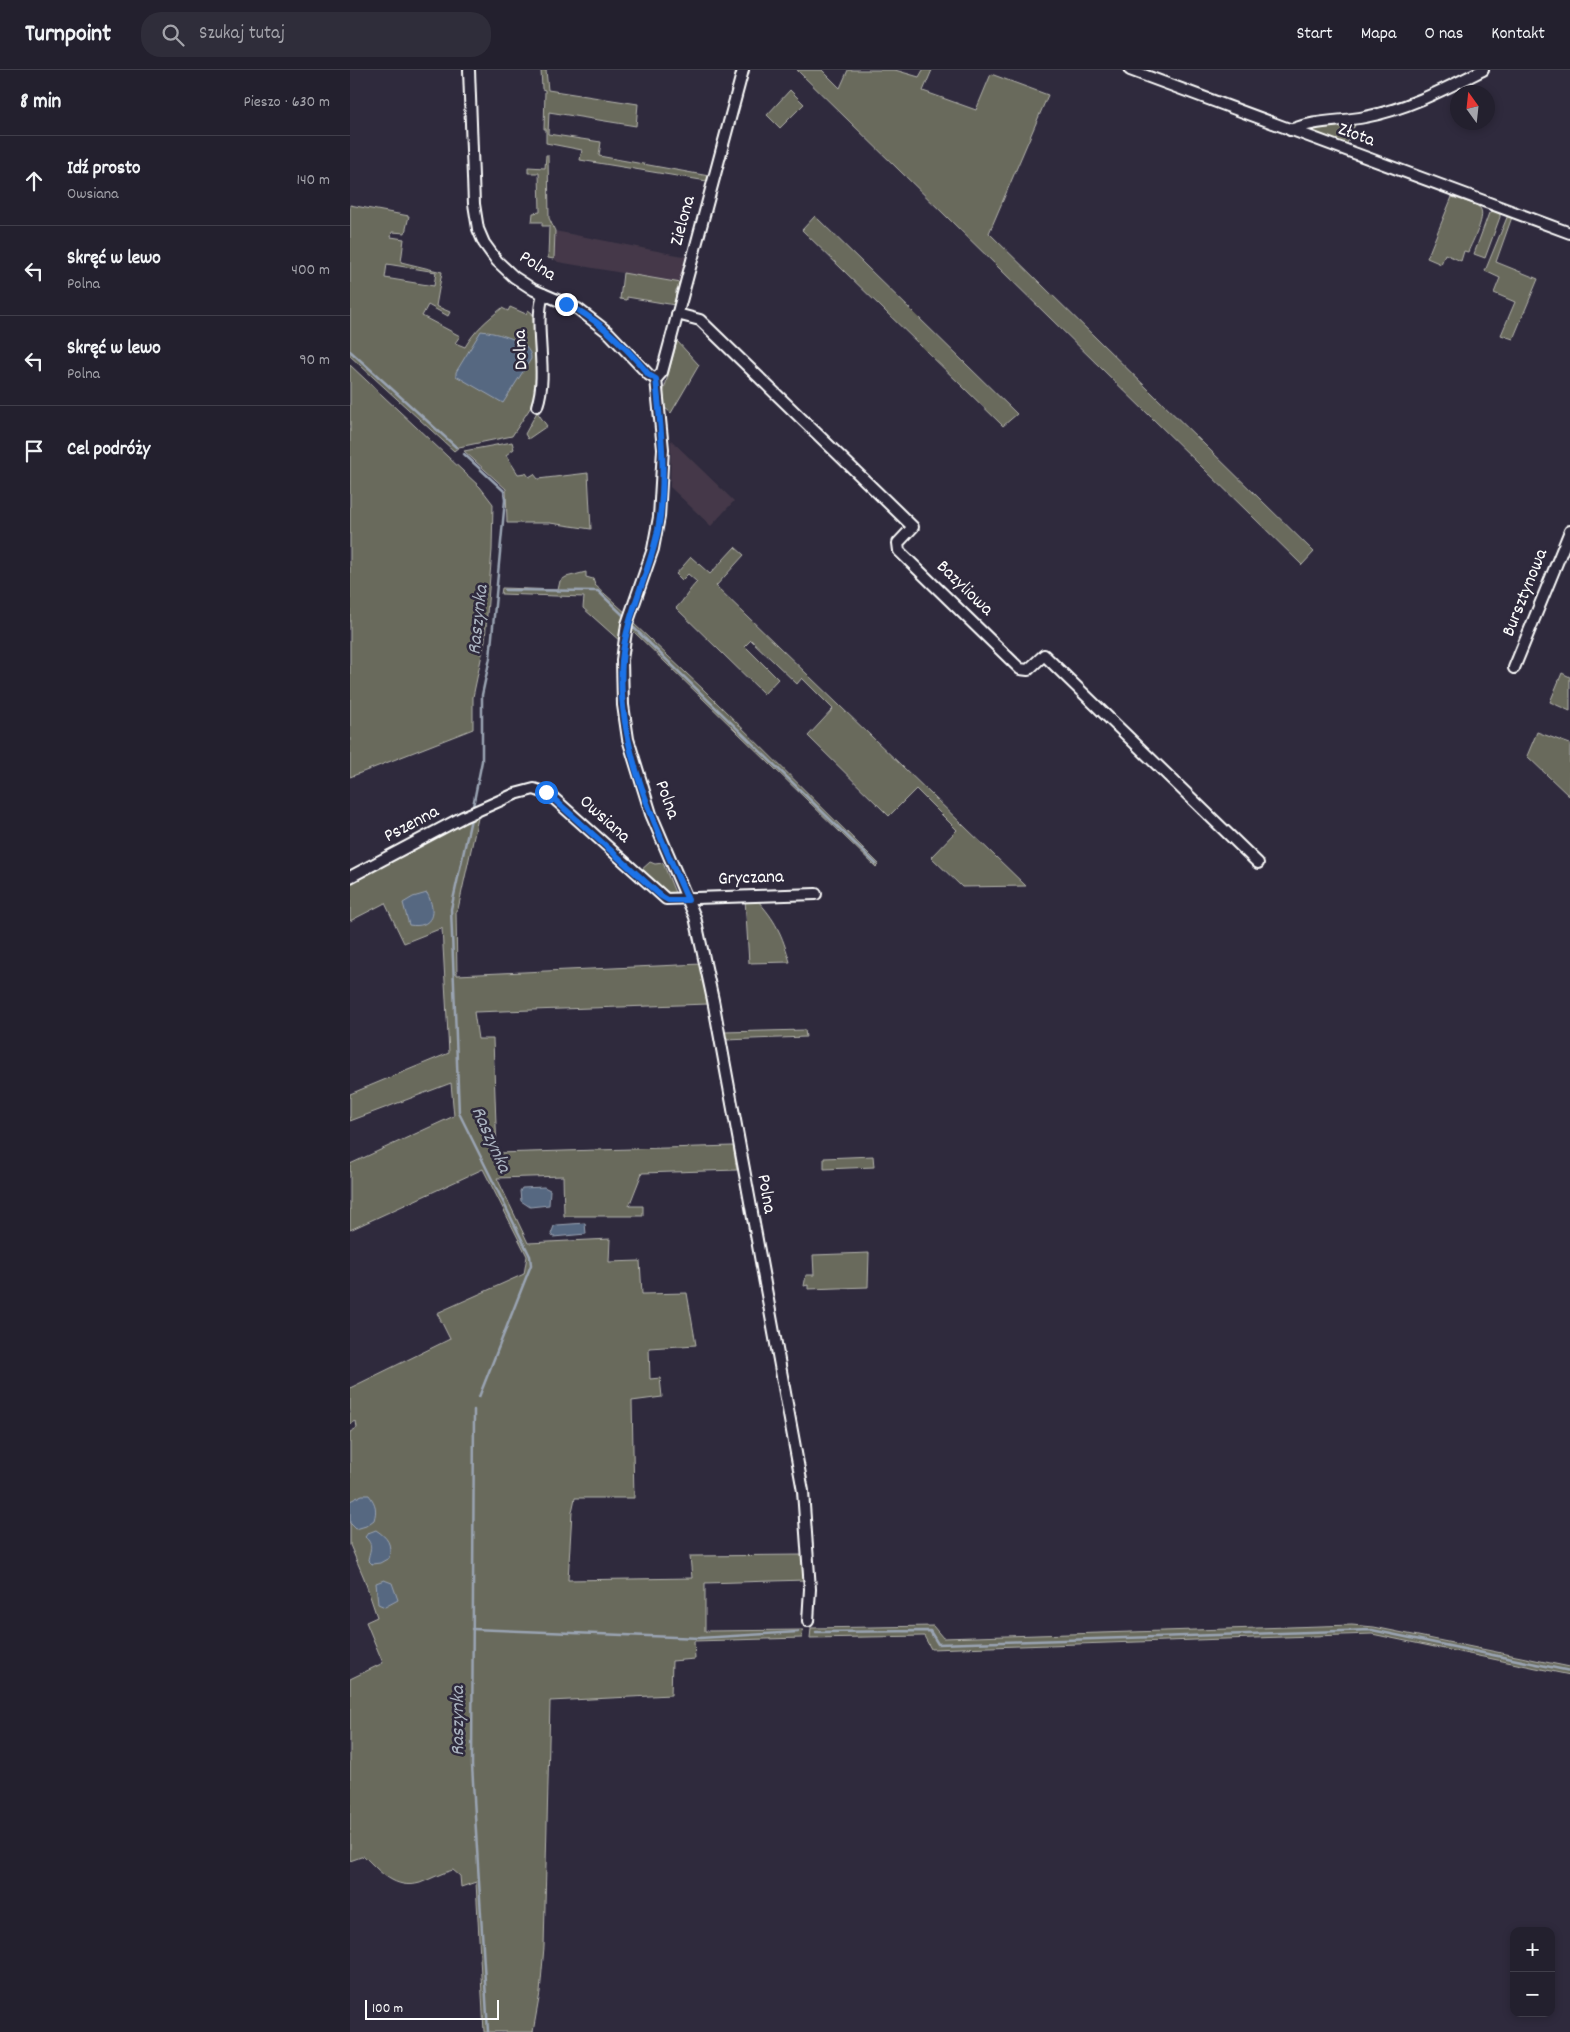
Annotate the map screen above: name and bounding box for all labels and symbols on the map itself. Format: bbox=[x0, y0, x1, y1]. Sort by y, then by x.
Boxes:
north arrow bbox=[1450, 85, 1495, 130]
street label: Złota bbox=[1334, 117, 1379, 155]
street label: Zielona bbox=[664, 192, 704, 249]
street label: Polna bbox=[513, 245, 562, 290]
route end bbox=[555, 293, 578, 316]
street label: Dolna bbox=[508, 328, 536, 371]
street label: Bursztynowa bbox=[1496, 544, 1556, 641]
street label: Bazyliowa bbox=[929, 555, 999, 624]
water label: Raszynka bbox=[461, 582, 497, 656]
street label: Polna bbox=[647, 777, 686, 824]
route start bbox=[535, 781, 558, 804]
street label: Owsiana bbox=[572, 789, 637, 851]
street label: Pszenna bbox=[380, 799, 445, 851]
street label: Gryczana bbox=[718, 864, 785, 894]
water label: Raszynka bbox=[463, 1102, 518, 1179]
street label: Polna bbox=[748, 1172, 782, 1217]
water label: Raszynka bbox=[445, 1684, 473, 1756]
scale bar bbox=[365, 1997, 499, 2020]

